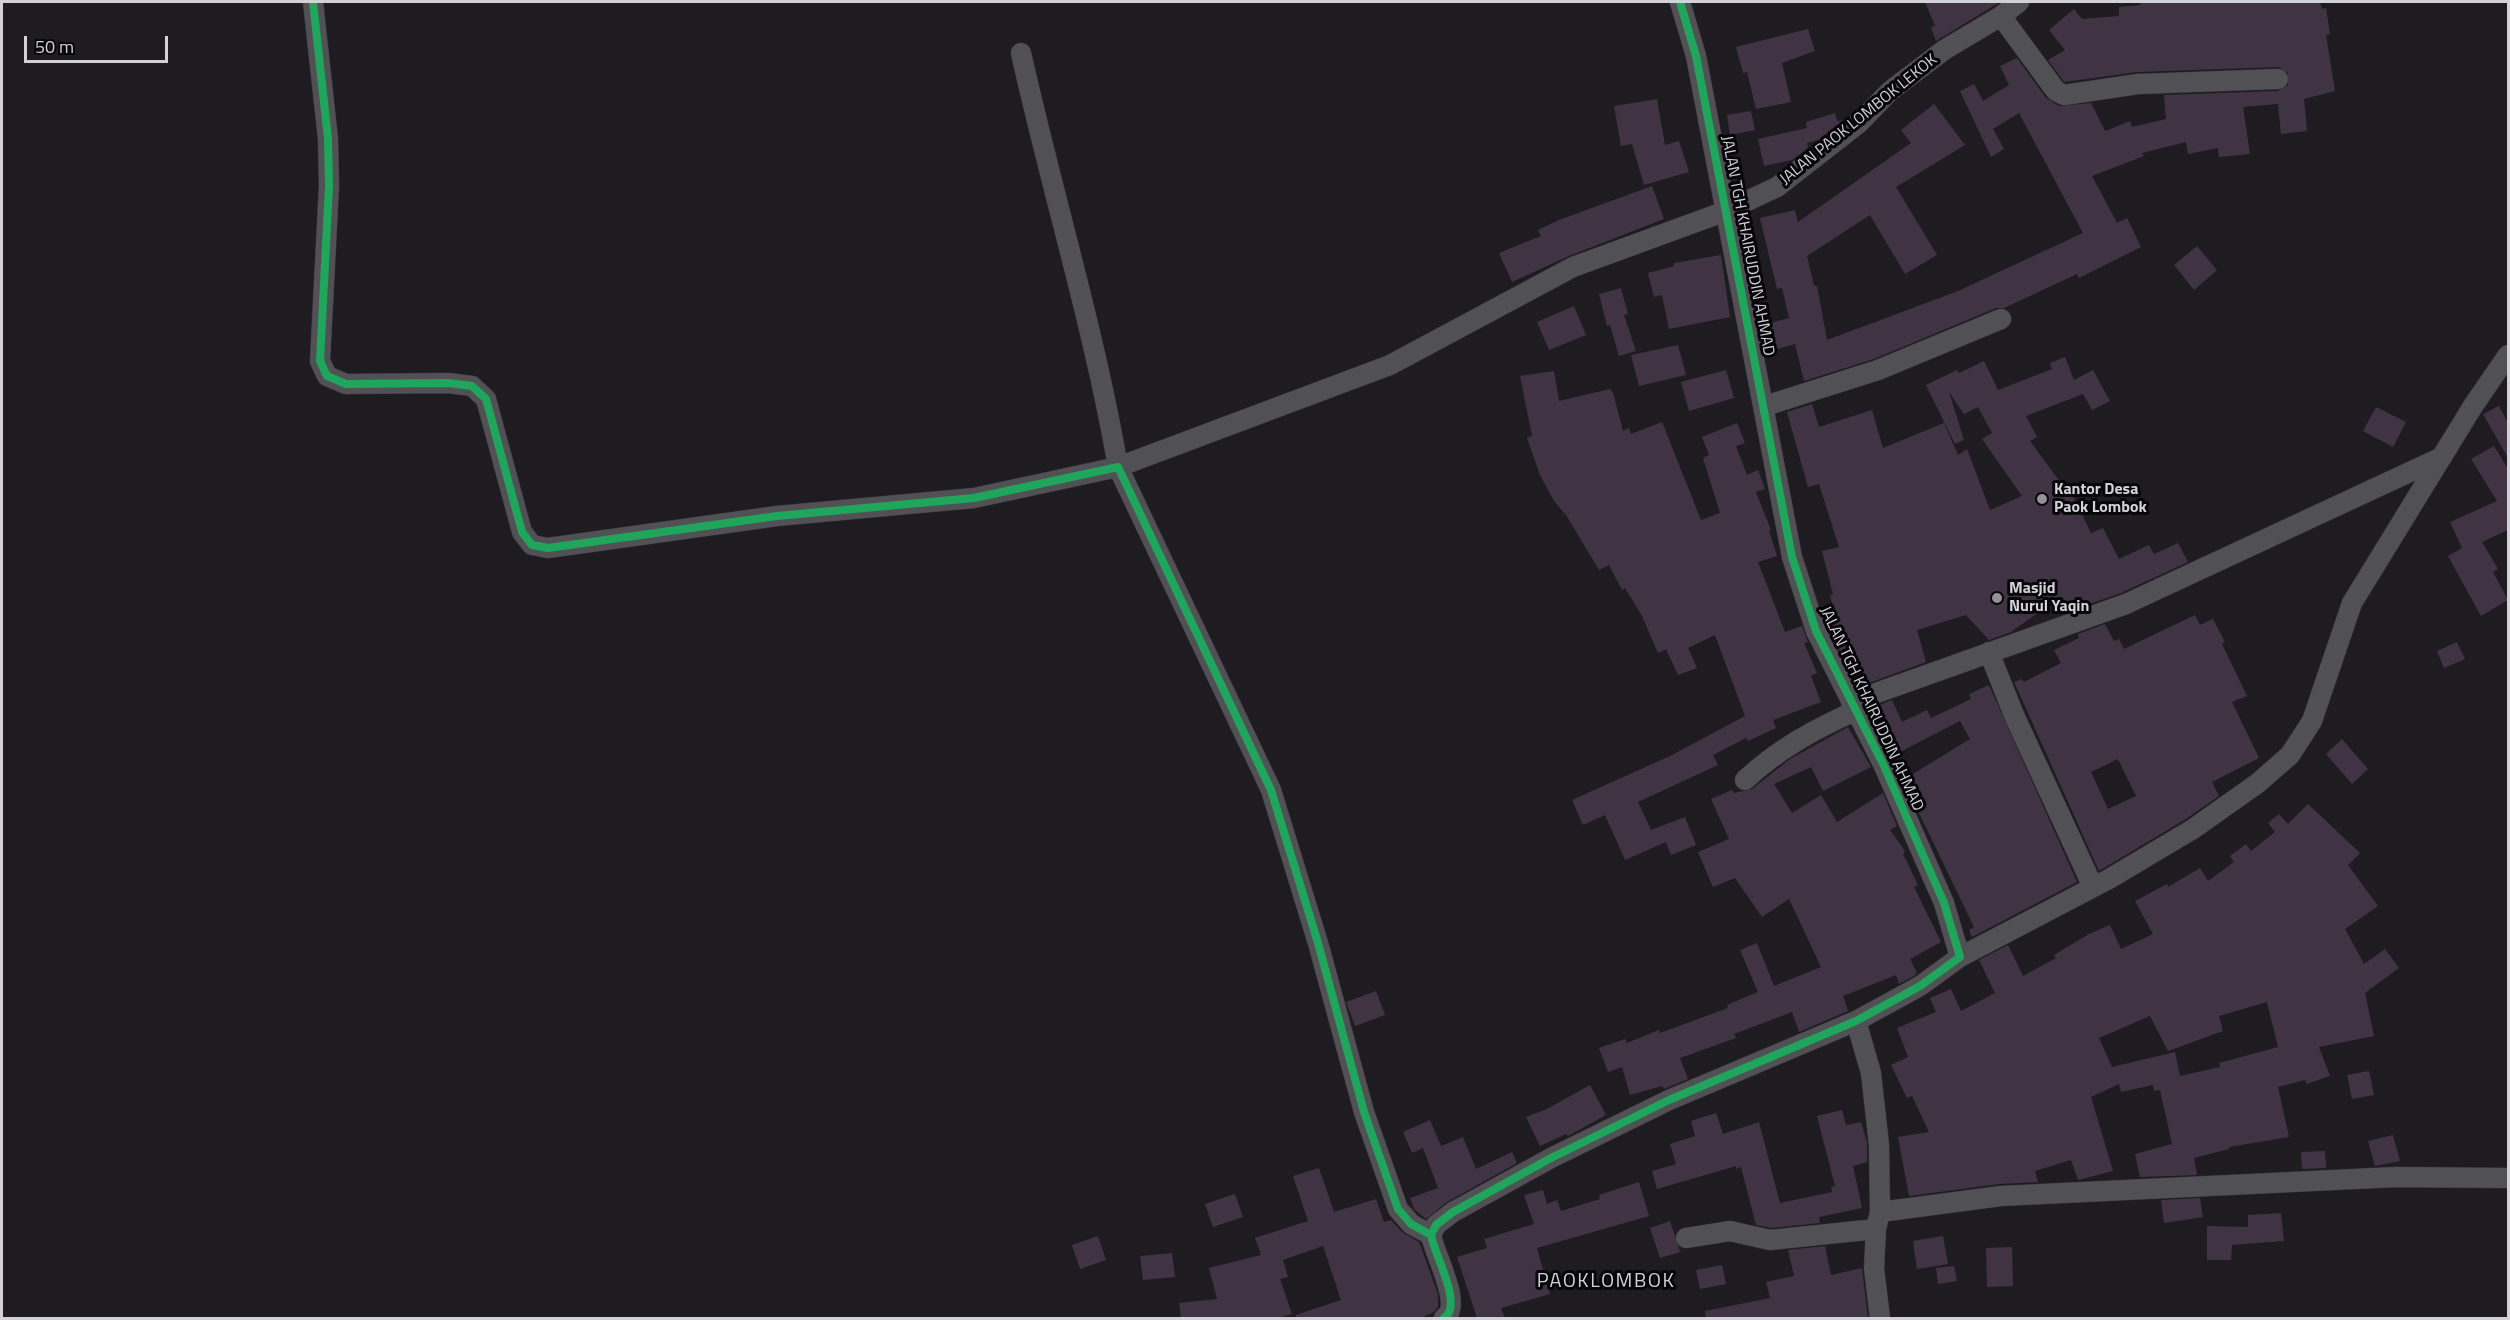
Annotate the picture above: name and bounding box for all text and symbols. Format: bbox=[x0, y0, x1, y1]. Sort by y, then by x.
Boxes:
scale bar bbox=[27, 24, 171, 62]
text: 50 m bbox=[35, 33, 74, 60]
street label: JALAN PAOK LOMBOK LEKOK bbox=[1777, 51, 1941, 189]
street label: JALAN TGH KHAIRUDDIN AHMAD bbox=[1716, 134, 1778, 358]
place label: Kantor Desa Paok Lombok bbox=[2054, 480, 2147, 518]
marker: Kantor Desa Paok Lombok bbox=[2035, 492, 2049, 506]
place label: Masjid Nurul Yaqin bbox=[2009, 579, 2089, 617]
marker: Masjid Nurul Yaqin bbox=[1990, 591, 2004, 605]
street label: JALAN TGH KHAIRUDDIN AHMAD bbox=[1815, 603, 1927, 815]
district label: PAOKLOMBOK bbox=[1537, 1270, 1675, 1294]

